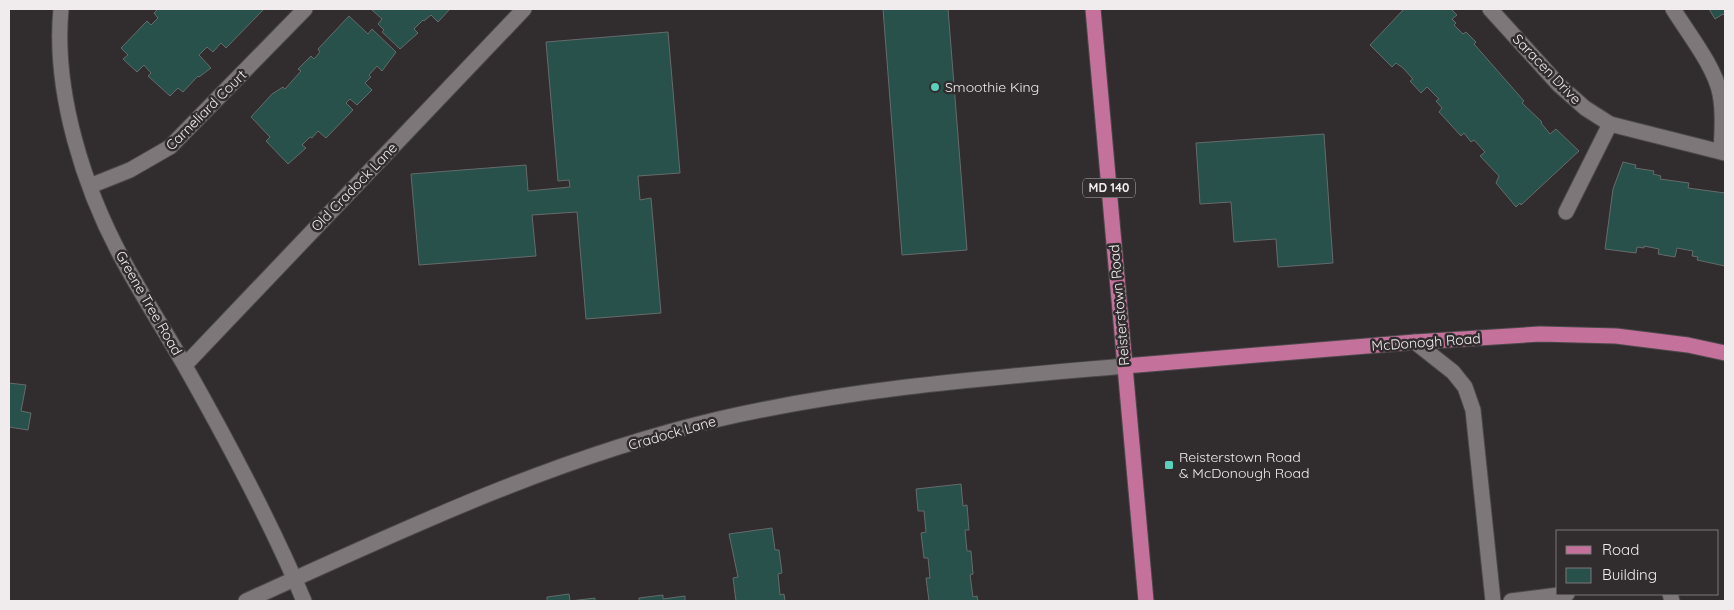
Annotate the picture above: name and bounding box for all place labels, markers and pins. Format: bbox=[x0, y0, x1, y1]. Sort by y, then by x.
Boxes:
place label: Smoothie King bbox=[945, 78, 1039, 96]
marker: Smoothie King bbox=[929, 81, 941, 93]
place label: Reisterstown Road & McDonough Road bbox=[1179, 448, 1309, 482]
marker: Reisterstown Road & McDonough Road bbox=[1163, 459, 1175, 471]

